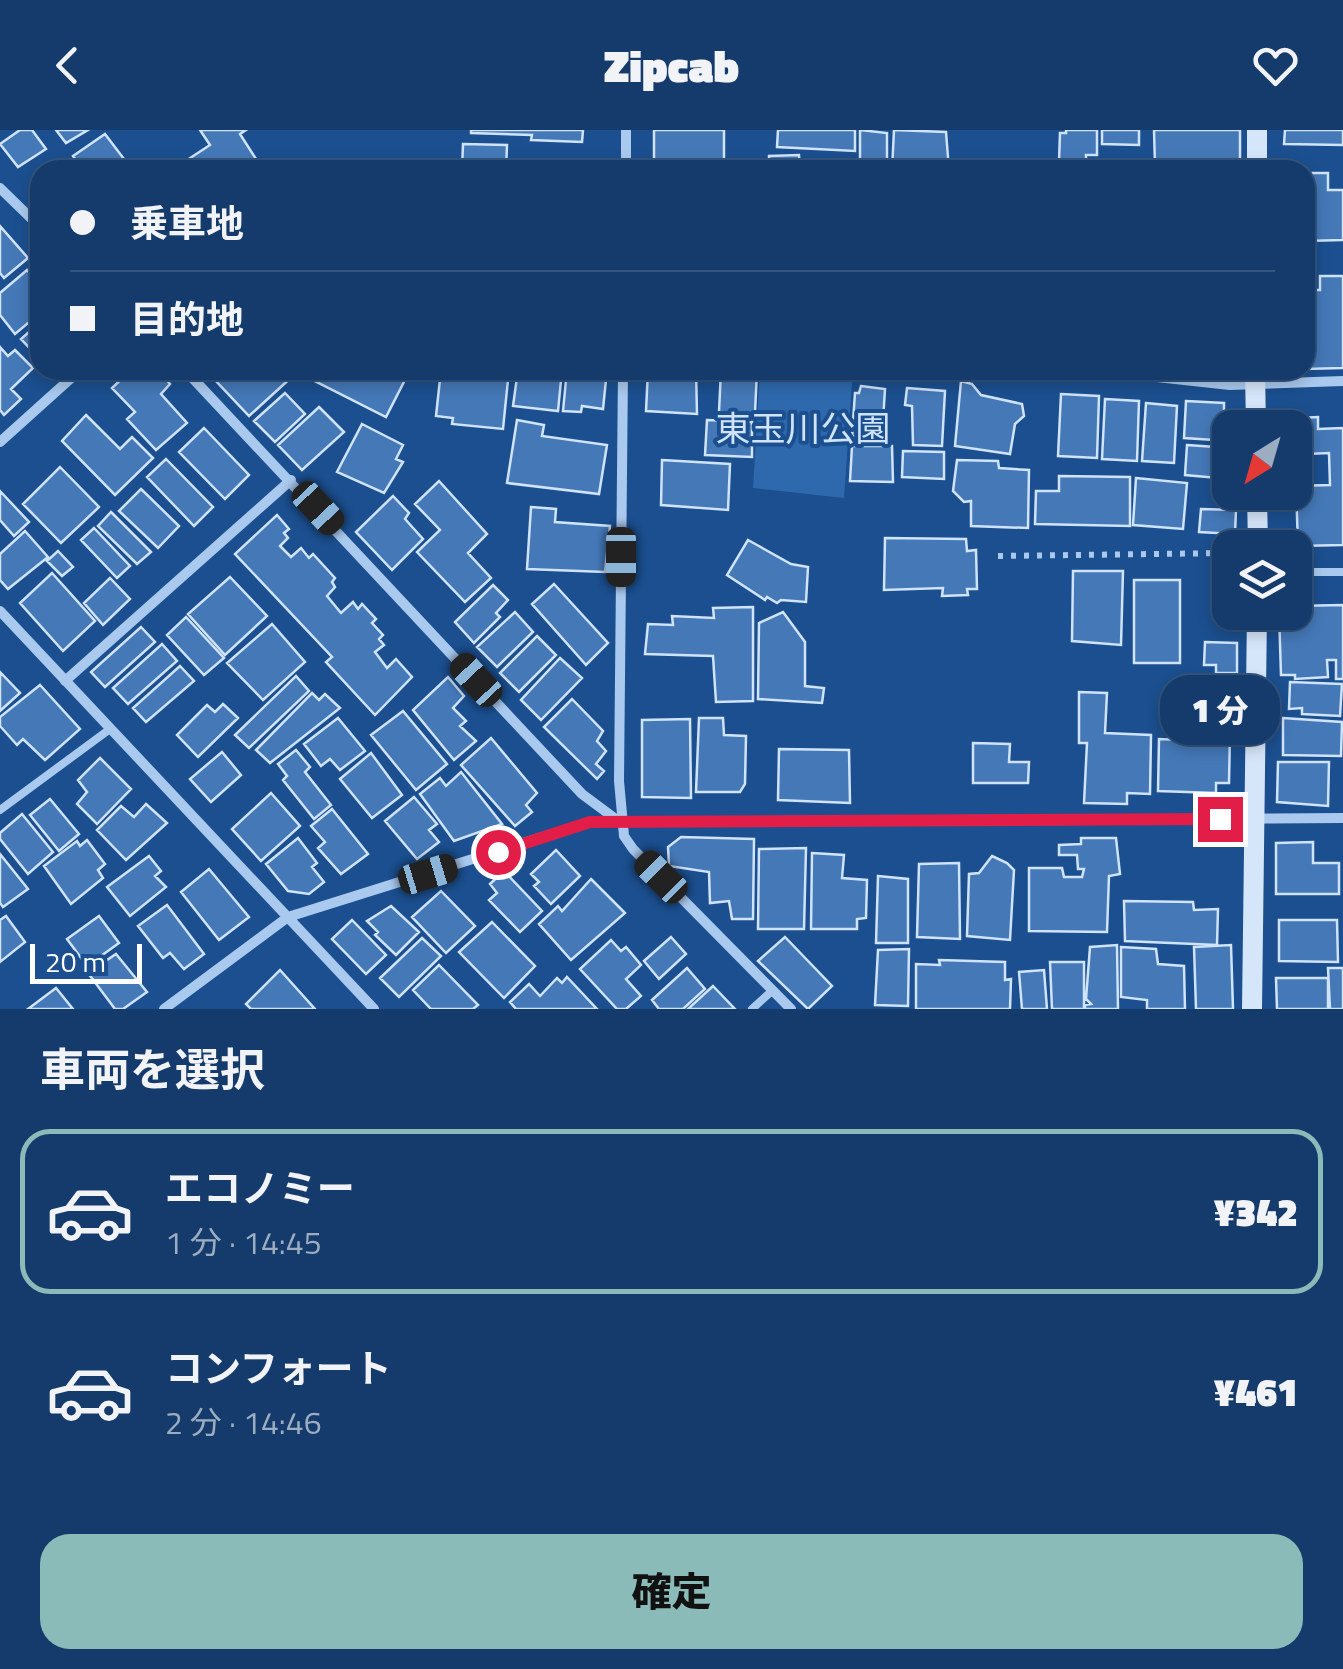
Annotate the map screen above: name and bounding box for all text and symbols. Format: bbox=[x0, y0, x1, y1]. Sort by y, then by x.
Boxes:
text: Zipcab bbox=[604, 31, 739, 99]
icon: back bbox=[40, 38, 95, 93]
icon: heart bbox=[1248, 38, 1303, 93]
text: 乗車地 bbox=[130, 194, 244, 252]
text: 目的地 bbox=[130, 290, 244, 348]
park label: 東玉川公園 bbox=[715, 401, 891, 455]
north arrow bbox=[1212, 410, 1312, 510]
map controls bbox=[1212, 410, 1312, 630]
car bbox=[287, 476, 349, 540]
car bbox=[606, 527, 636, 587]
button: layers bbox=[1212, 530, 1312, 630]
car bbox=[445, 648, 507, 712]
callout: 1 分 bbox=[1160, 674, 1280, 744]
text: 1 分 bbox=[1192, 686, 1248, 734]
route end bbox=[1198, 797, 1243, 842]
route start bbox=[476, 830, 521, 875]
car bbox=[629, 845, 693, 909]
car bbox=[395, 851, 461, 897]
scale bar bbox=[30, 939, 142, 984]
text: 20 m bbox=[45, 940, 106, 983]
text: 車両を選択 bbox=[40, 1035, 265, 1103]
text: エコノミー bbox=[165, 1159, 355, 1217]
icon: car bbox=[45, 1167, 135, 1257]
text: ¥342 bbox=[1213, 1183, 1298, 1241]
text: 1 分 · 14:45 bbox=[165, 1218, 322, 1266]
text: コンフォート bbox=[165, 1339, 392, 1397]
icon: car bbox=[45, 1347, 135, 1437]
text: ¥461 bbox=[1213, 1363, 1298, 1421]
text: 2 分 · 14:46 bbox=[165, 1398, 322, 1446]
button: 確定 bbox=[40, 1534, 1303, 1649]

